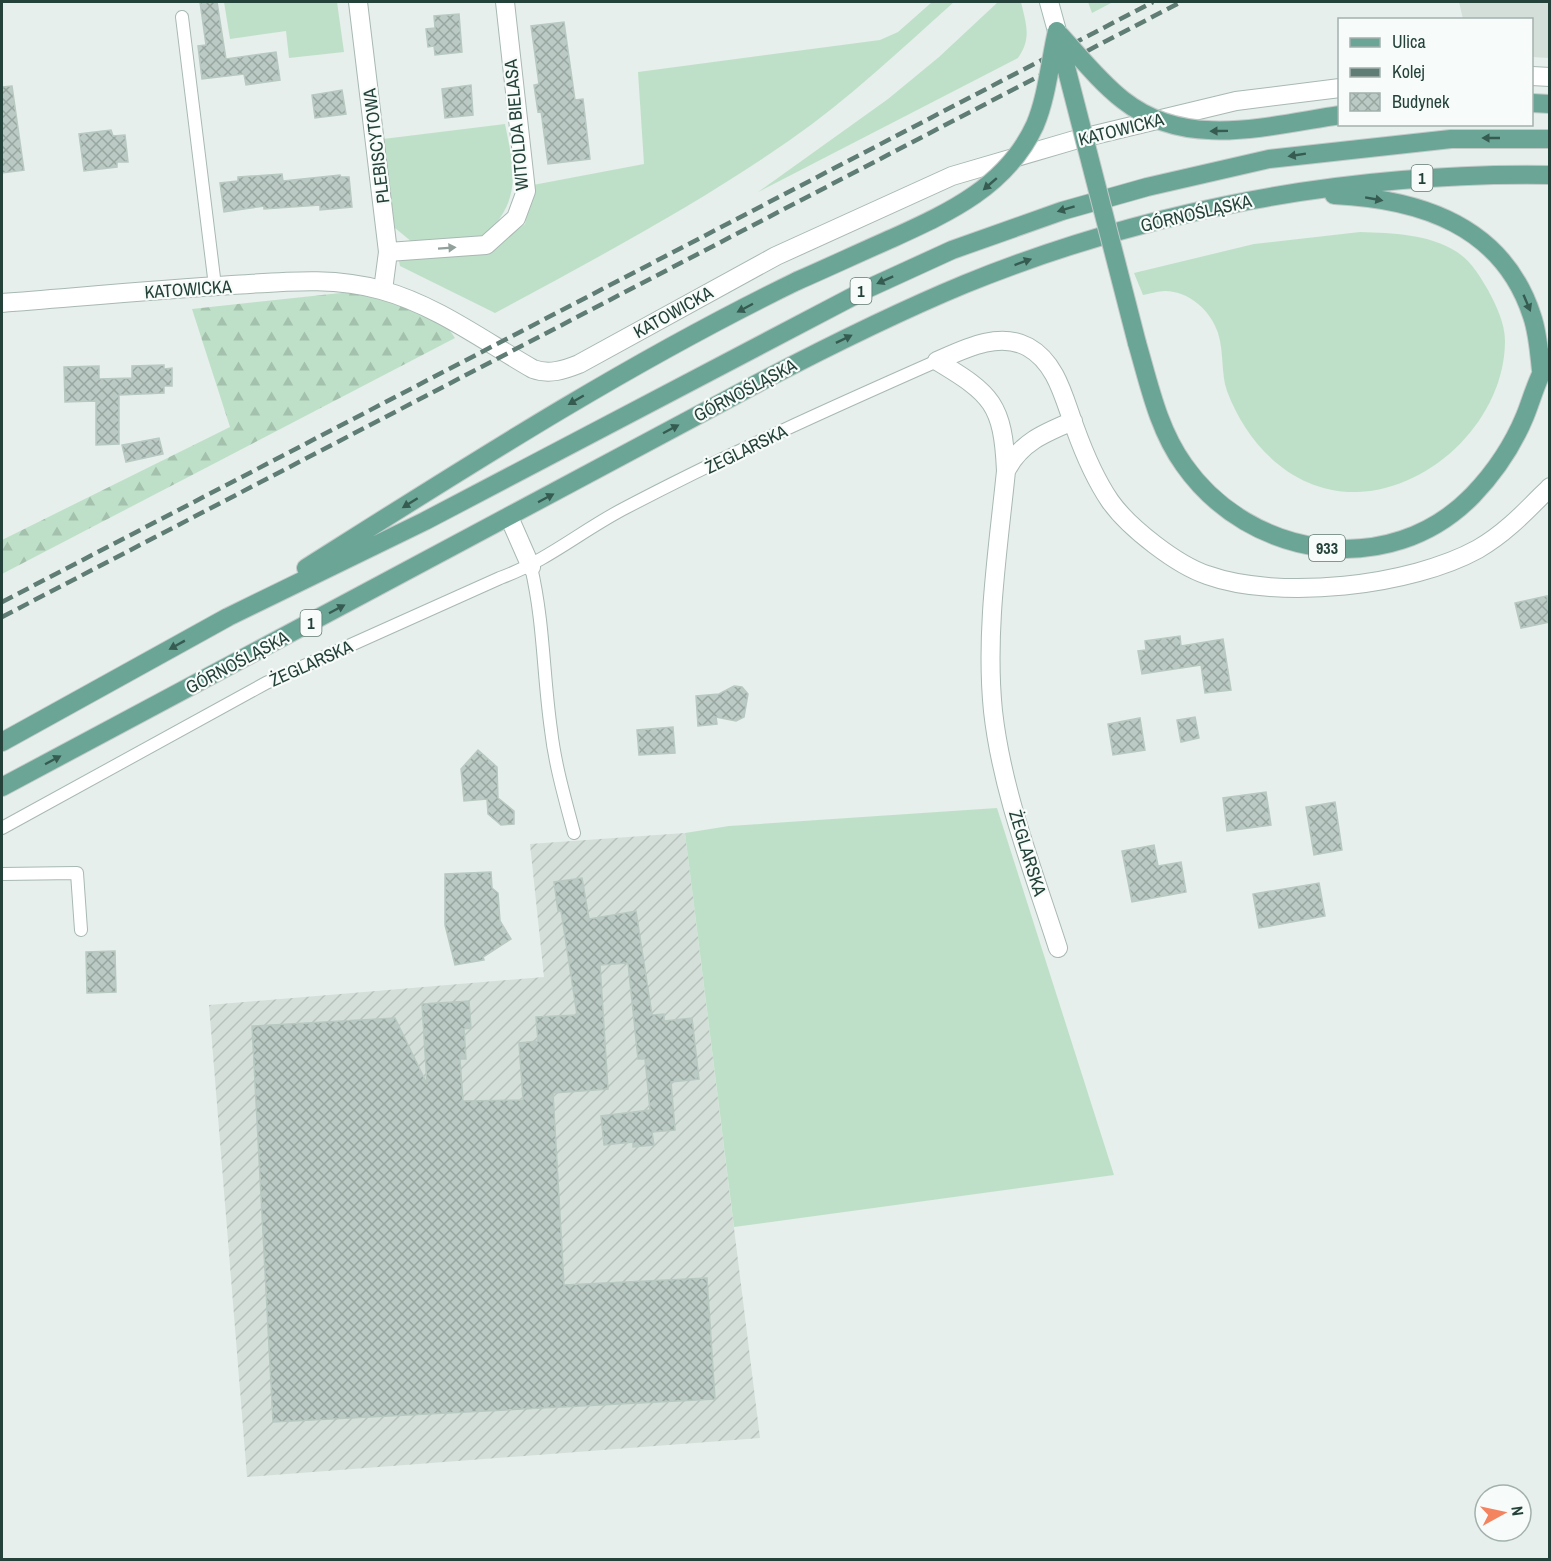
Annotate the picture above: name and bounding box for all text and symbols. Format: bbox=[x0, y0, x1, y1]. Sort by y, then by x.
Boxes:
legend bbox=[1338, 18, 1533, 126]
text: Ulica bbox=[1392, 29, 1426, 54]
street label: WITOLDA BIELASA bbox=[498, 58, 534, 192]
text: Kolej bbox=[1392, 59, 1425, 84]
street label: PLEBISCYTOWA bbox=[357, 87, 395, 205]
text: Budynek bbox=[1392, 89, 1450, 114]
street label: KATOWICKA bbox=[1076, 106, 1166, 152]
one-way arrow bbox=[1210, 126, 1229, 136]
one-way arrow bbox=[1482, 134, 1501, 143]
one-way arrow bbox=[1287, 151, 1306, 160]
road number: 1 bbox=[1412, 165, 1432, 191]
one-way arrow bbox=[983, 177, 998, 190]
street label: GÓRNOŚLĄSKA bbox=[1138, 188, 1254, 238]
one-way arrow bbox=[1365, 195, 1384, 204]
one-way arrow bbox=[1057, 205, 1075, 214]
one-way arrow bbox=[437, 243, 456, 253]
one-way arrow bbox=[1015, 257, 1033, 267]
street label: KATOWICKA bbox=[144, 273, 233, 305]
one-way arrow bbox=[875, 275, 893, 285]
road number: 1 bbox=[850, 278, 872, 304]
street label: KATOWICKA bbox=[629, 280, 717, 344]
one-way arrow bbox=[1522, 294, 1532, 312]
one-way arrow bbox=[736, 303, 753, 313]
one-way arrow bbox=[836, 335, 853, 344]
street label: GÓRNOŚLĄSKA bbox=[689, 352, 801, 428]
one-way arrow bbox=[568, 395, 584, 406]
street label: ŻEGLARSKA bbox=[701, 418, 791, 480]
one-way arrow bbox=[663, 424, 680, 434]
one-way arrow bbox=[538, 493, 555, 503]
one-way arrow bbox=[402, 497, 418, 508]
road number: 933 bbox=[1309, 535, 1345, 561]
one-way arrow bbox=[328, 604, 345, 614]
road number: 1 bbox=[300, 610, 322, 636]
street label: GÓRNOŚLĄSKA bbox=[181, 624, 293, 700]
street label: ŻEGLARSKA bbox=[265, 634, 357, 692]
one-way arrow bbox=[169, 640, 185, 651]
one-way arrow bbox=[45, 755, 62, 765]
street label: ŻEGLARSKA bbox=[1003, 807, 1053, 899]
north arrow bbox=[1473, 1483, 1533, 1543]
text: N bbox=[1506, 1505, 1529, 1517]

